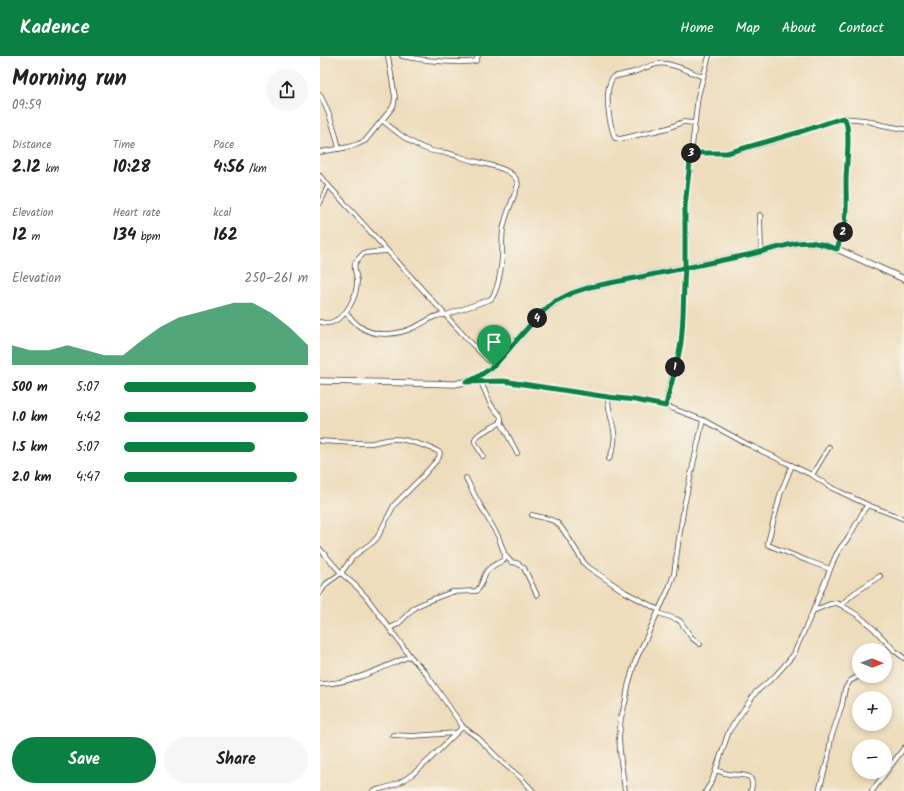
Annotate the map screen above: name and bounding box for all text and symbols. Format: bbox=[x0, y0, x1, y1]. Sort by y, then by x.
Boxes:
text: Kadence bbox=[20, 13, 90, 43]
text: Home bbox=[680, 17, 714, 39]
text: Map bbox=[736, 17, 760, 39]
text: About bbox=[782, 17, 816, 39]
text: Contact bbox=[838, 17, 884, 39]
text: Morning run bbox=[12, 62, 127, 97]
button: share bbox=[266, 69, 308, 111]
text: 09:59 bbox=[12, 95, 41, 116]
text: Distance bbox=[12, 136, 52, 154]
text: Time bbox=[113, 136, 135, 154]
text: Pace bbox=[213, 136, 234, 154]
pin: 3 bbox=[681, 143, 701, 163]
text: 3 bbox=[688, 144, 694, 162]
text: 2.12 bbox=[12, 154, 41, 181]
text: 10:28 bbox=[113, 154, 151, 181]
text: 4:56 bbox=[213, 154, 245, 181]
text: km bbox=[41, 160, 59, 178]
text: /km bbox=[245, 160, 267, 178]
text: Elevation bbox=[12, 204, 54, 222]
text: Heart rate bbox=[113, 204, 160, 222]
text: kcal bbox=[213, 204, 231, 222]
text: 12 bbox=[12, 222, 27, 249]
text: 134 bbox=[113, 222, 136, 249]
text: 162 bbox=[213, 222, 238, 249]
pin: 2 bbox=[833, 222, 853, 242]
text: 2 bbox=[840, 223, 846, 241]
text: m bbox=[27, 228, 40, 246]
text: bpm bbox=[136, 228, 161, 246]
text: Elevation bbox=[12, 268, 61, 289]
text: 250–261 m bbox=[245, 268, 308, 289]
pin: 4 bbox=[527, 308, 547, 328]
text: 4 bbox=[534, 309, 540, 327]
pin bbox=[477, 325, 511, 366]
icon: arrive bbox=[483, 331, 505, 353]
pin: 1 bbox=[665, 357, 685, 377]
text: 1 bbox=[673, 358, 677, 376]
text: 500 m bbox=[12, 377, 48, 398]
text: 5:07 bbox=[76, 377, 99, 398]
text: 1.0 km bbox=[12, 407, 48, 428]
text: 4:42 bbox=[76, 407, 101, 428]
text: 1.5 km bbox=[12, 437, 48, 458]
text: 5:07 bbox=[76, 437, 99, 458]
text: 2.0 km bbox=[12, 467, 51, 488]
text: 4:47 bbox=[76, 467, 100, 488]
north arrow bbox=[852, 643, 892, 683]
map controls bbox=[852, 643, 892, 779]
button: + bbox=[852, 691, 892, 731]
button: Save bbox=[12, 737, 156, 783]
button: Share bbox=[164, 737, 308, 783]
button: − bbox=[852, 739, 892, 779]

